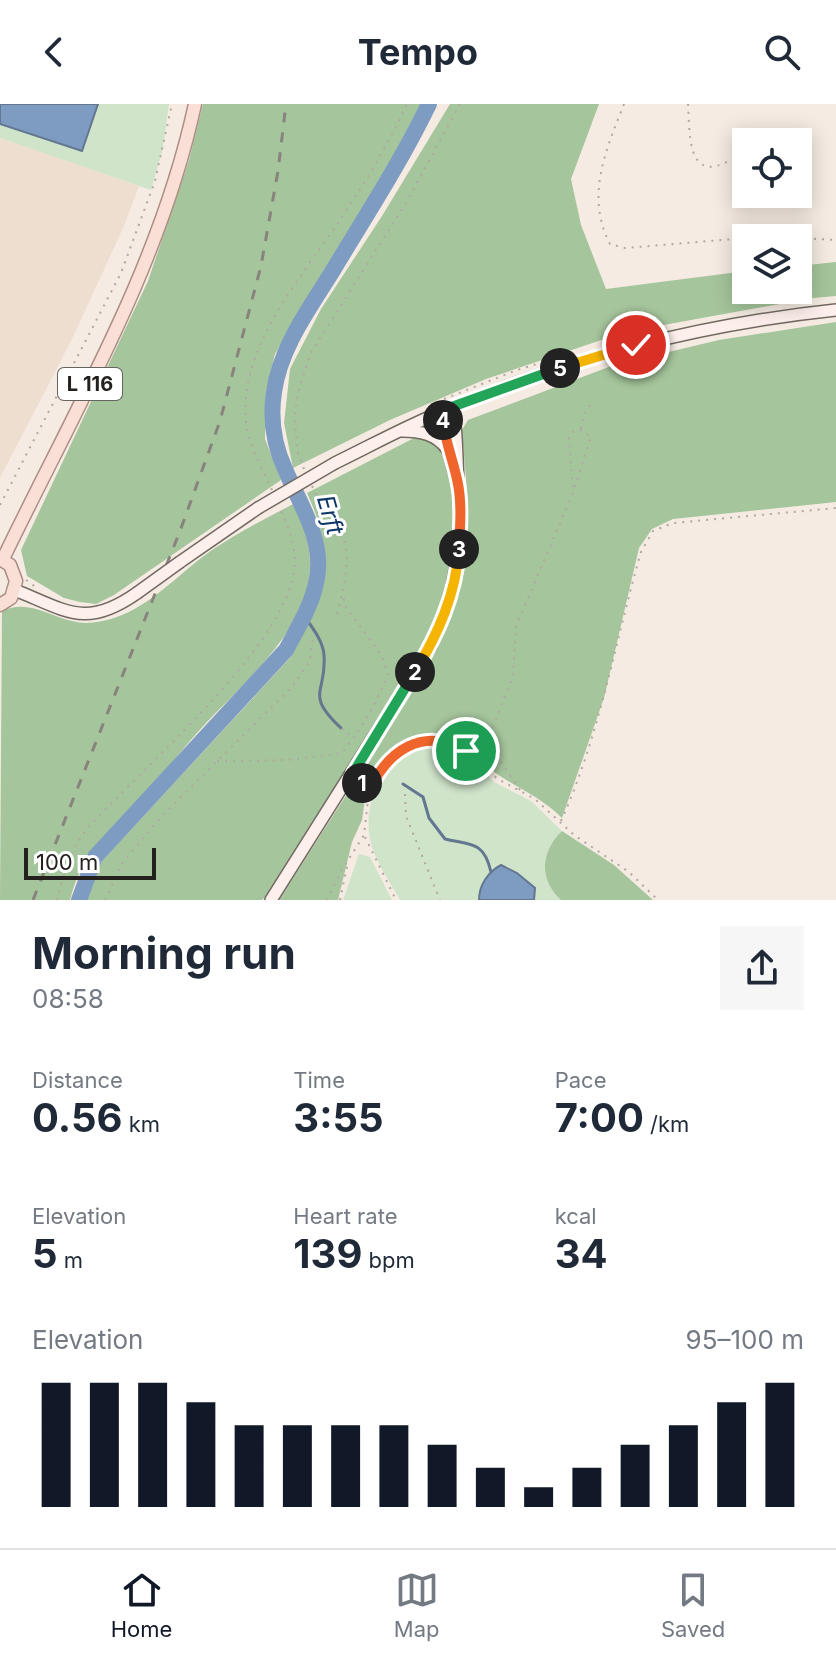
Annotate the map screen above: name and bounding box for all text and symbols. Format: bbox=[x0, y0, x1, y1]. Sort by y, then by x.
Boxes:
icon: back bbox=[32, 30, 76, 74]
text: Tempo bbox=[358, 30, 478, 74]
icon: search bbox=[760, 30, 804, 74]
map controls bbox=[732, 128, 812, 304]
button: locate bbox=[732, 128, 812, 208]
button: layers bbox=[732, 224, 812, 304]
pin bbox=[602, 311, 670, 379]
icon: check bbox=[614, 323, 658, 367]
pin: 5 bbox=[540, 348, 580, 388]
text: 5 bbox=[553, 355, 567, 381]
road number: L 116 bbox=[58, 368, 122, 400]
pin: 4 bbox=[423, 400, 463, 440]
text: 4 bbox=[436, 407, 450, 433]
water label: Erft bbox=[311, 492, 350, 539]
pin: 3 bbox=[439, 529, 479, 569]
text: 3 bbox=[452, 536, 466, 562]
pin: 2 bbox=[395, 652, 435, 692]
text: 2 bbox=[408, 659, 422, 685]
pin bbox=[432, 717, 500, 785]
icon: arrive bbox=[444, 729, 488, 773]
pin: 1 bbox=[342, 763, 382, 803]
text: 1 bbox=[357, 770, 367, 796]
scale bar bbox=[24, 844, 156, 880]
text: 100 m bbox=[36, 849, 98, 875]
text: Morning run bbox=[32, 926, 296, 980]
button: share bbox=[720, 926, 804, 1010]
text: 08:58 bbox=[32, 983, 104, 1014]
text: Distance bbox=[32, 1067, 123, 1093]
text: Time bbox=[293, 1067, 345, 1093]
text: Pace bbox=[555, 1067, 606, 1093]
text: 0.56 bbox=[32, 1093, 122, 1142]
text: 3:55 bbox=[293, 1093, 384, 1142]
text: 7:00 bbox=[555, 1093, 644, 1142]
text: km bbox=[122, 1111, 160, 1137]
text: /km bbox=[644, 1111, 689, 1137]
text: Elevation bbox=[32, 1203, 126, 1229]
text: Heart rate bbox=[293, 1203, 398, 1229]
text: kcal bbox=[555, 1203, 597, 1229]
text: 5 bbox=[32, 1229, 58, 1278]
text: 139 bbox=[293, 1229, 362, 1278]
text: 34 bbox=[555, 1229, 608, 1278]
text: m bbox=[58, 1247, 83, 1273]
text: bpm bbox=[362, 1247, 415, 1273]
text: Elevation bbox=[32, 1324, 143, 1355]
text: 95–100 m bbox=[686, 1324, 804, 1355]
tab: Home bbox=[111, 1568, 172, 1642]
tab: Map bbox=[394, 1568, 439, 1642]
tab: Saved bbox=[661, 1568, 725, 1642]

